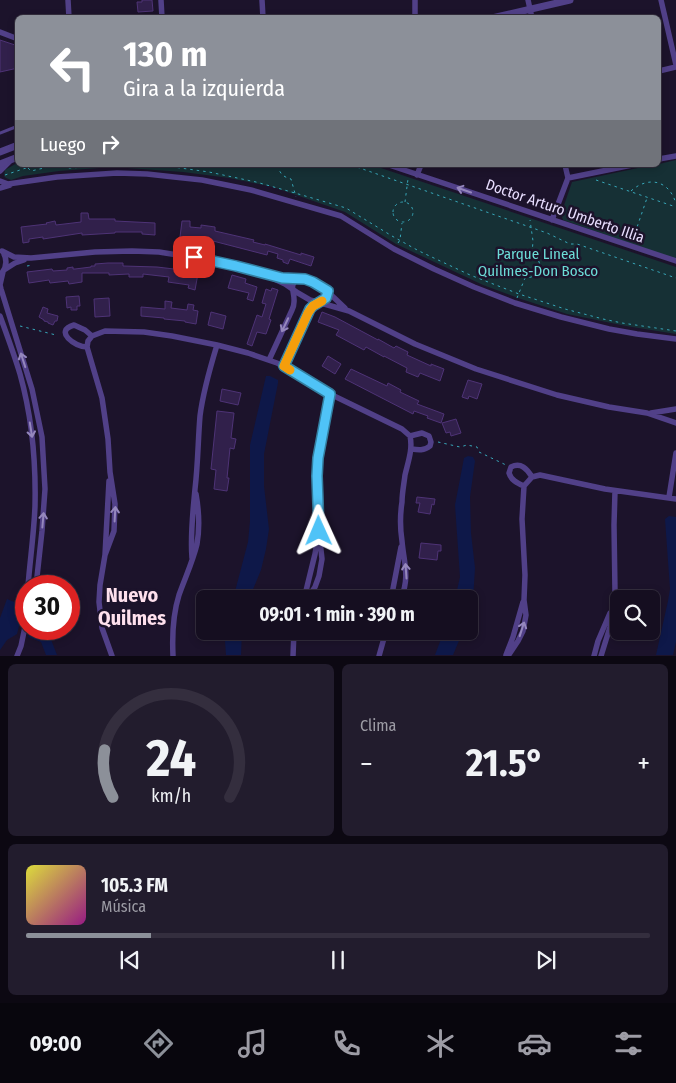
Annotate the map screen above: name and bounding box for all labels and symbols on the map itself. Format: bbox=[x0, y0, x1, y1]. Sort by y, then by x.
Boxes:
street label: Doctor Arturo Umberto Illia bbox=[483, 175, 647, 247]
one-way arrow bbox=[457, 185, 472, 194]
pin bbox=[173, 236, 215, 278]
park label: Parque Lineal Quilmes-Don Bosco bbox=[478, 245, 598, 280]
one-way arrow bbox=[279, 317, 289, 332]
one-way arrow bbox=[18, 353, 28, 369]
one-way arrow bbox=[27, 422, 37, 438]
position arrow bbox=[292, 504, 344, 556]
one-way arrow bbox=[110, 506, 119, 522]
one-way arrow bbox=[38, 513, 48, 529]
one-way arrow bbox=[401, 563, 410, 579]
speed limit sign: 30 bbox=[15, 575, 80, 640]
district label: Nuevo Quilmes bbox=[98, 583, 166, 630]
one-way arrow bbox=[518, 622, 528, 638]

